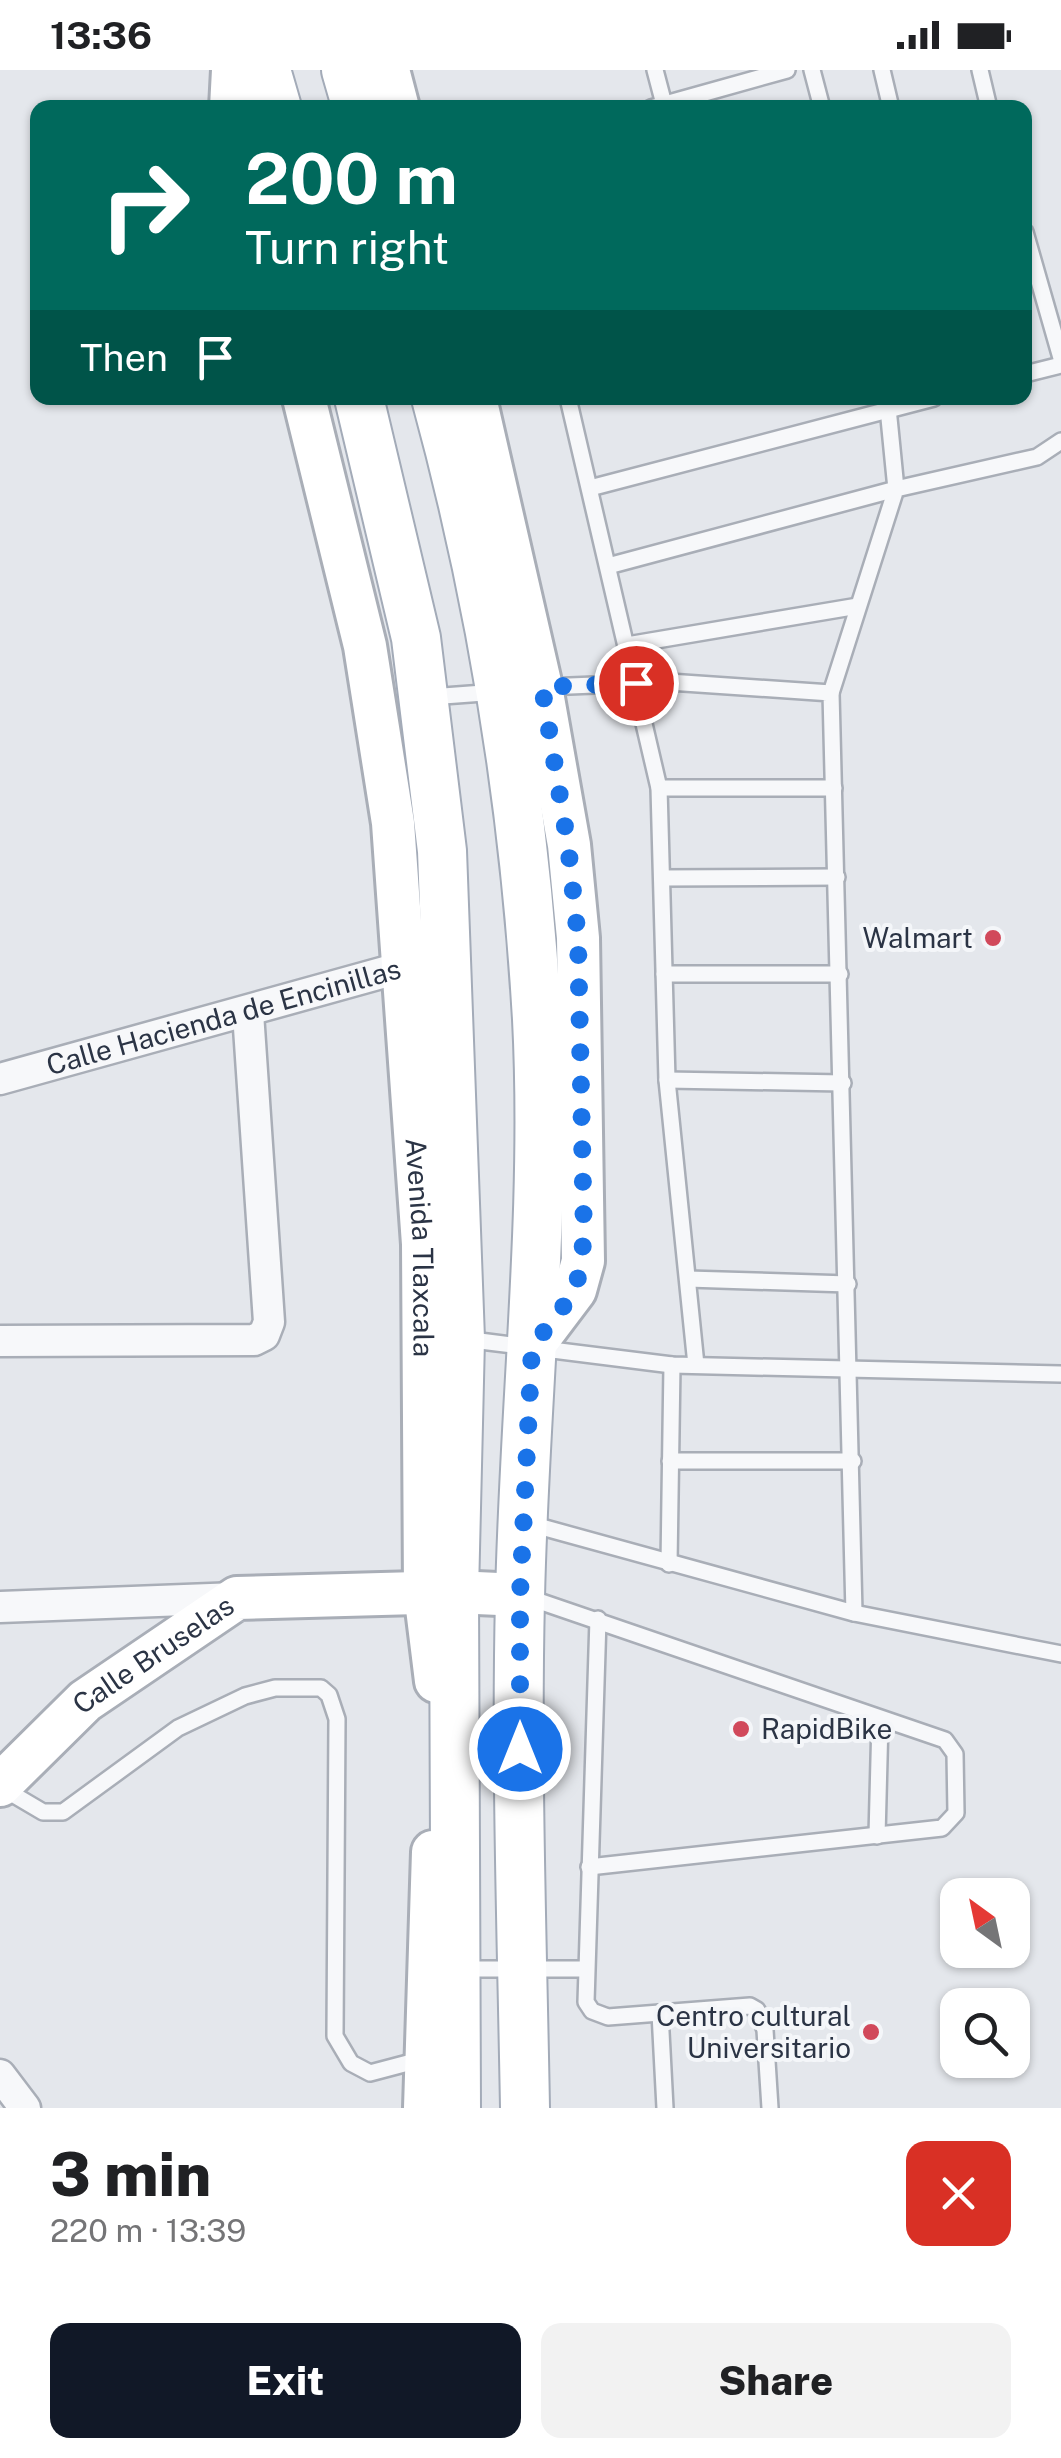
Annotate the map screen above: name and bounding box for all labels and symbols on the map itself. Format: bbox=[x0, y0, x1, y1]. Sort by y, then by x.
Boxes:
pin bbox=[594, 641, 679, 726]
place label: Walmart bbox=[863, 921, 973, 954]
marker: Walmart bbox=[982, 927, 1004, 949]
street label: Calle Hacienda de Encinillas bbox=[43, 951, 404, 1081]
street label: Avenida Tlaxcala bbox=[399, 1136, 441, 1357]
street label: Calle Bruselas bbox=[65, 1588, 240, 1720]
position arrow bbox=[468, 1697, 572, 1801]
place label: RapidBike bbox=[761, 1712, 892, 1745]
marker: RapidBike bbox=[730, 1718, 752, 1740]
north arrow bbox=[940, 1878, 1030, 1968]
place label: Centro cultural Universitario bbox=[656, 1999, 851, 2064]
marker: Centro cultural Universitario bbox=[860, 2021, 882, 2043]

